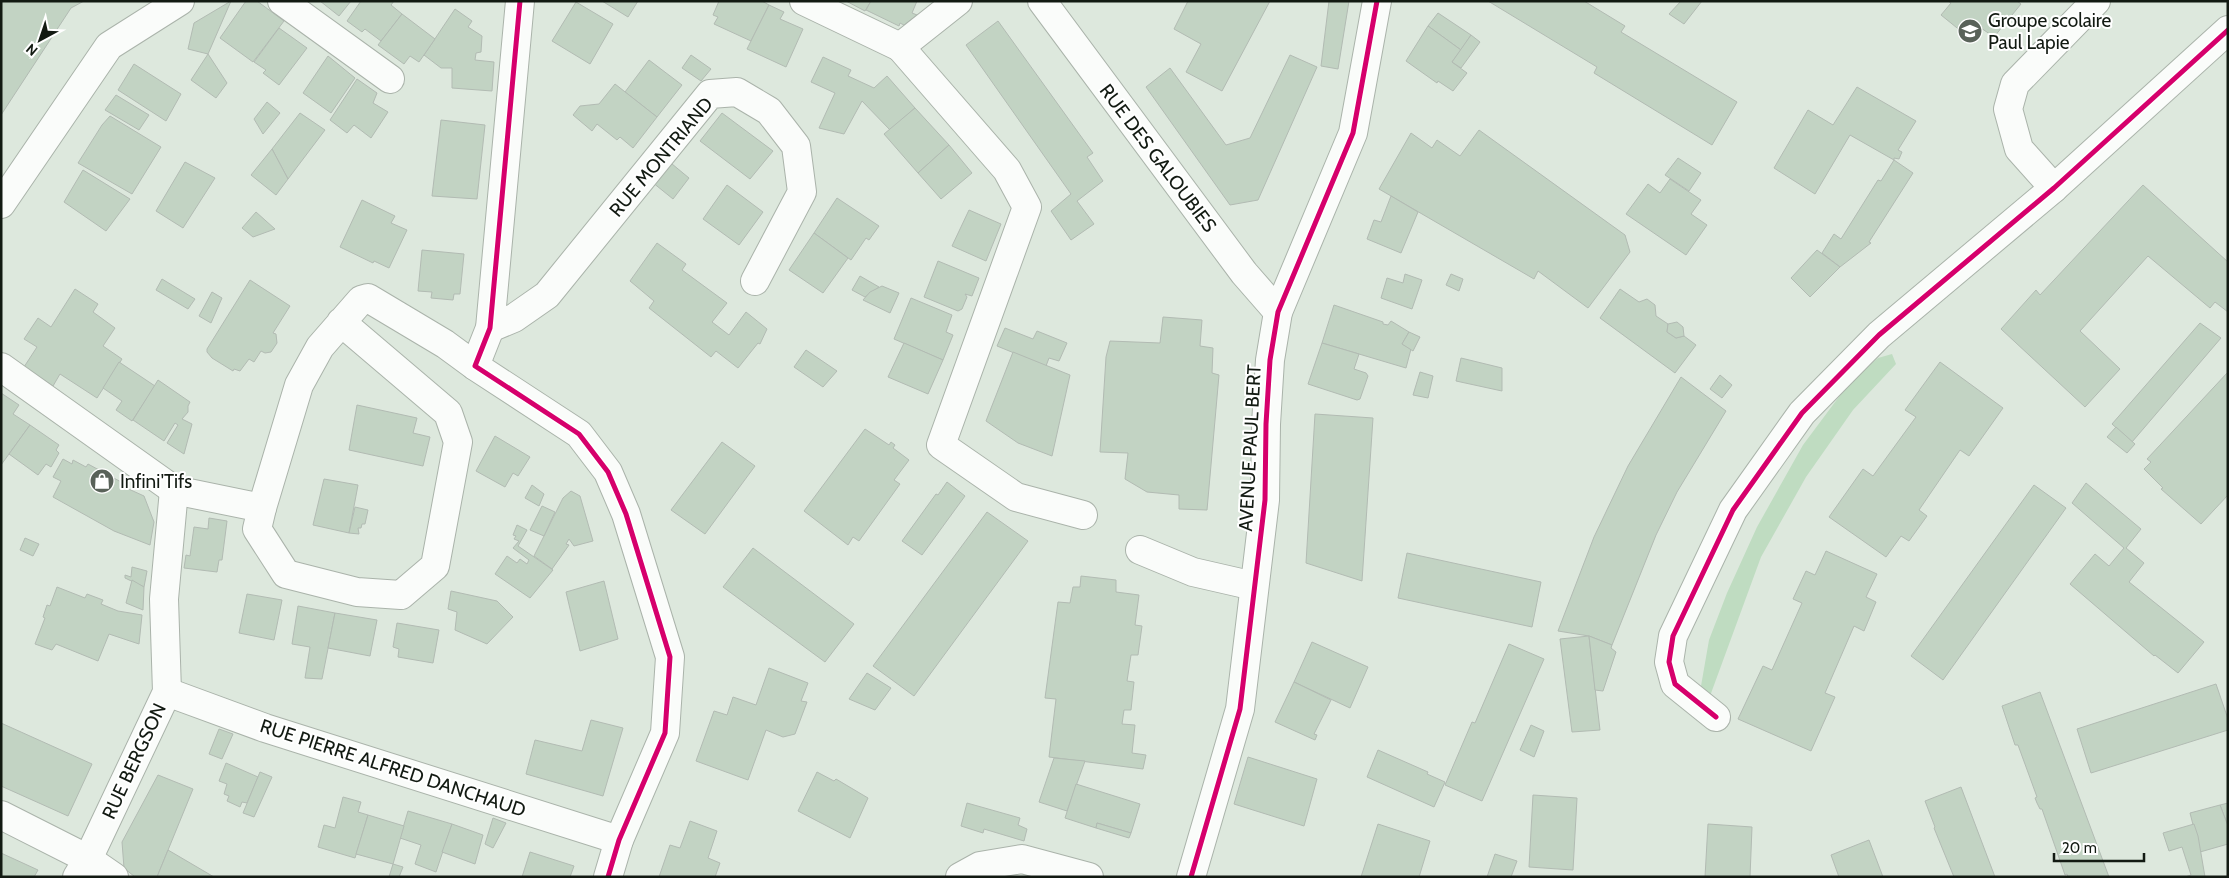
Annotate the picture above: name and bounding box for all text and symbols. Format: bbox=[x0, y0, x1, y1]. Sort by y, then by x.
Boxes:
place label: Groupe scolaire Paul Lapie bbox=[1988, 9, 2112, 54]
north arrow bbox=[15, 15, 65, 65]
school or university icon: Groupe scolaire Paul Lapie bbox=[1957, 18, 1983, 44]
text: N bbox=[22, 40, 41, 60]
street label: RUE DES GALOUBIES bbox=[1095, 79, 1221, 237]
street label: RUE MONTRIAND bbox=[604, 93, 718, 221]
street label: AVENUE PAUL BERT bbox=[1234, 364, 1266, 532]
shop icon: Infini'Tifs bbox=[89, 468, 115, 494]
place label: Infini'Tifs bbox=[120, 470, 192, 493]
street label: RUE BERGSON bbox=[97, 699, 171, 823]
street label: RUE PIERRE ALFRED DANCHAUD bbox=[257, 714, 529, 822]
scale bar bbox=[2054, 830, 2144, 862]
text: 20 m bbox=[2062, 839, 2097, 857]

